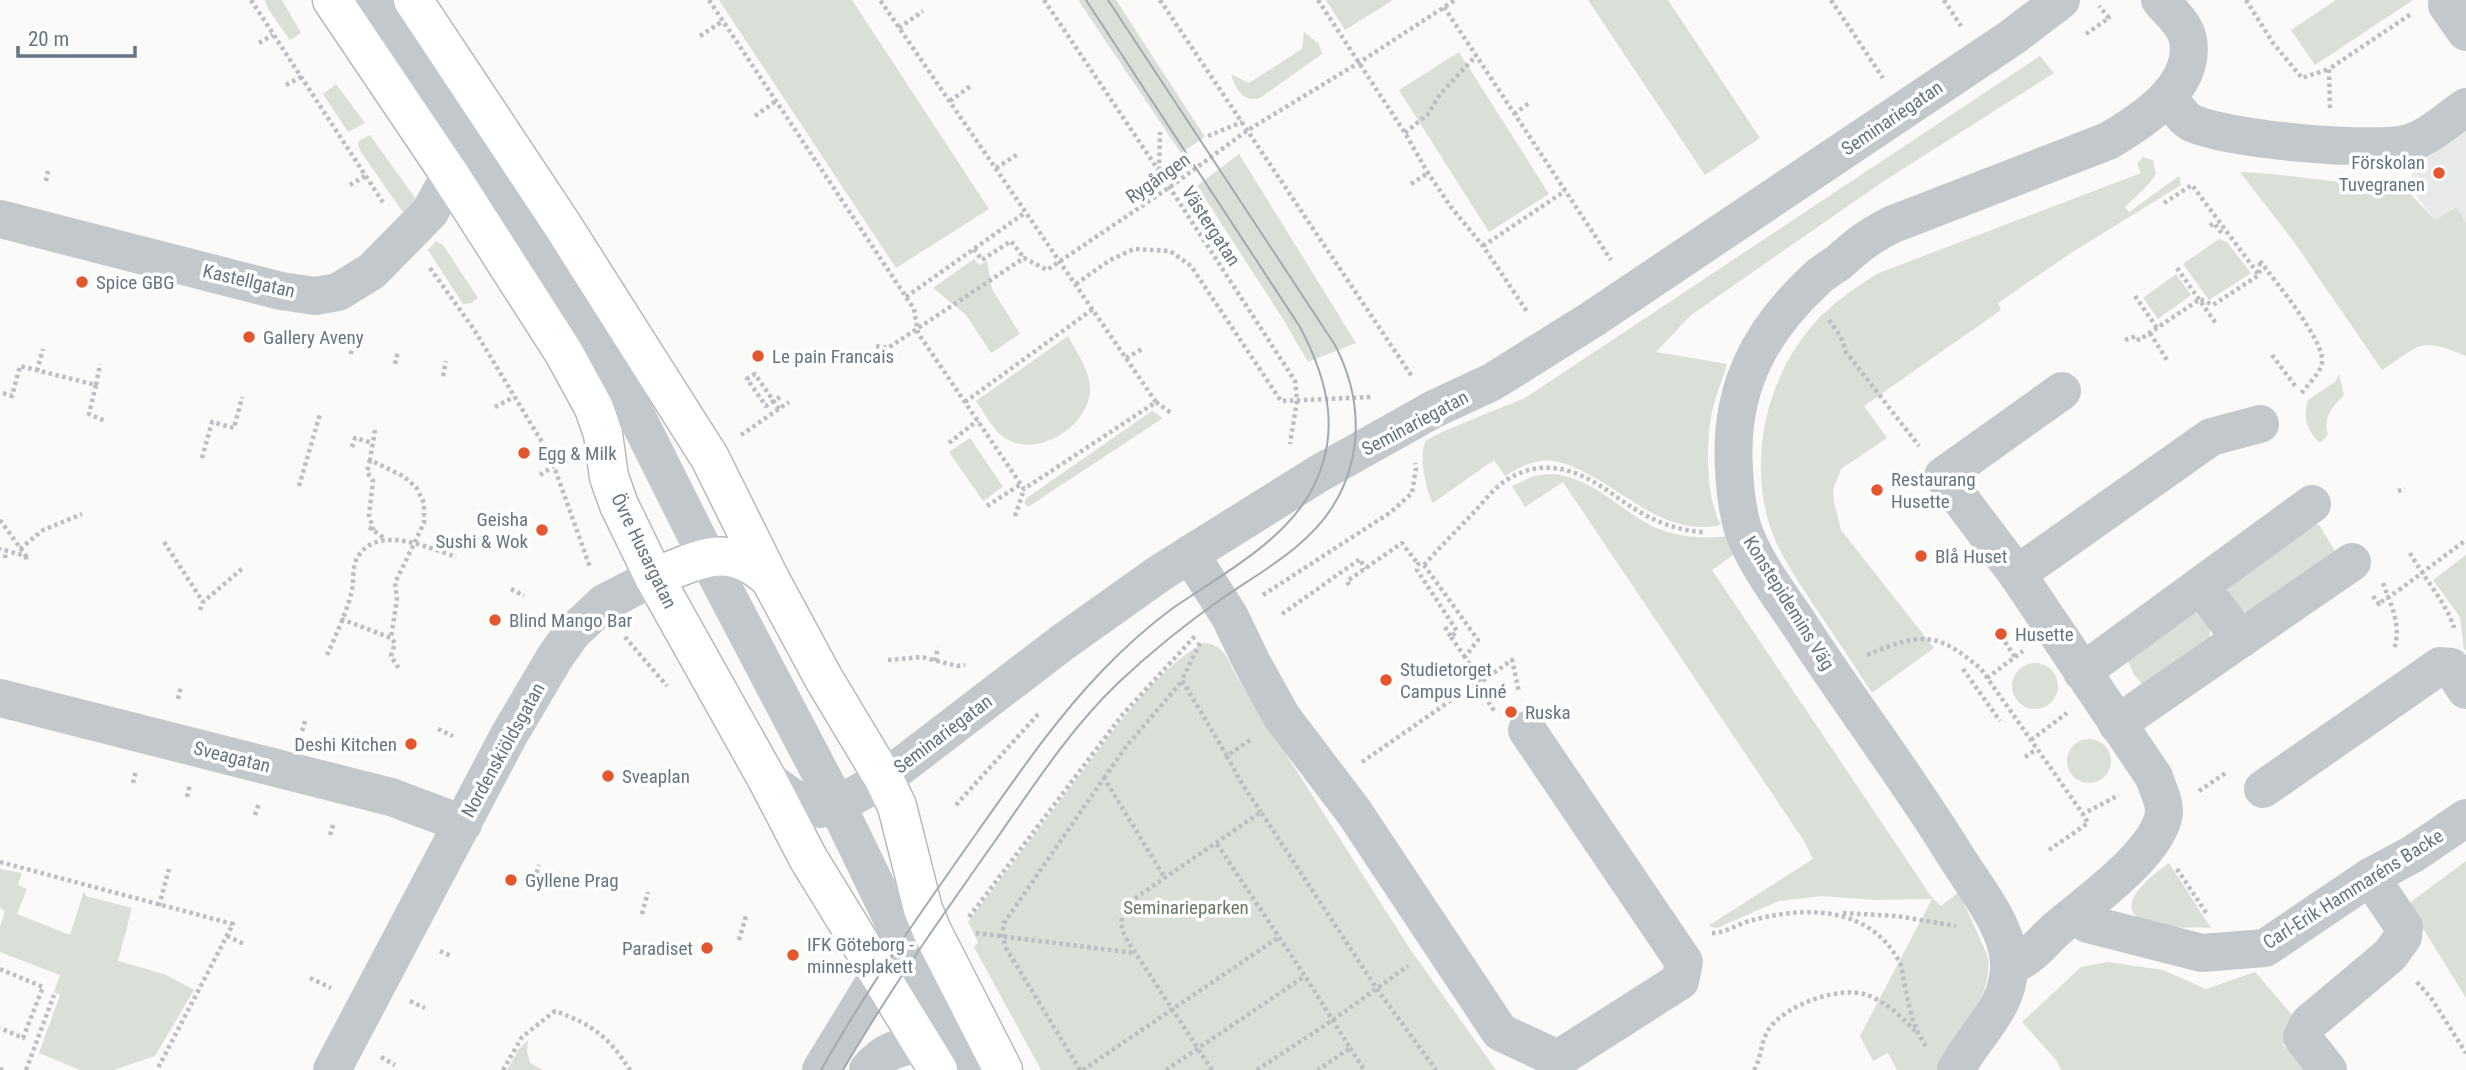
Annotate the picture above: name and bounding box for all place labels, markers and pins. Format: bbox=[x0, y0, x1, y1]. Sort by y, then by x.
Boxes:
place label: Förskolan Tuvegranen bbox=[2339, 151, 2425, 196]
marker: Förskolan Tuvegranen bbox=[2431, 165, 2447, 181]
place label: Spice GBG bbox=[96, 271, 174, 294]
marker: Spice GBG bbox=[74, 274, 90, 290]
place label: Gallery Aveny bbox=[263, 326, 364, 349]
marker: Gallery Aveny bbox=[241, 329, 257, 345]
place label: Le pain Francais bbox=[772, 345, 894, 368]
marker: Le pain Francais bbox=[750, 348, 766, 364]
place label: Egg & Milk bbox=[538, 442, 617, 465]
marker: Egg & Milk bbox=[516, 445, 532, 461]
place label: Restaurang Husette bbox=[1891, 468, 1976, 513]
marker: Restaurang Husette bbox=[1869, 482, 1885, 498]
place label: Geisha Sushi & Wok bbox=[435, 508, 528, 553]
marker: Geisha Sushi & Wok bbox=[534, 522, 550, 538]
place label: Blå Huset bbox=[1935, 545, 2007, 568]
marker: Blå Huset bbox=[1913, 548, 1929, 564]
place label: Blind Mango Bar bbox=[509, 609, 632, 632]
marker: Blind Mango Bar bbox=[487, 612, 503, 628]
place label: Husette bbox=[2015, 623, 2074, 646]
marker: Husette bbox=[1993, 626, 2009, 642]
place label: Studietorget Campus Linné bbox=[1400, 658, 1507, 703]
marker: Studietorget Campus Linné bbox=[1378, 672, 1394, 688]
place label: Ruska bbox=[1525, 701, 1571, 724]
marker: Ruska bbox=[1503, 704, 1519, 720]
place label: Deshi Kitchen bbox=[294, 733, 397, 756]
marker: Deshi Kitchen bbox=[403, 736, 419, 752]
place label: Sveaplan bbox=[622, 765, 690, 788]
marker: Sveaplan bbox=[600, 768, 616, 784]
place label: Gyllene Prag bbox=[525, 869, 619, 892]
marker: Gyllene Prag bbox=[503, 872, 519, 888]
place label: IFK Göteborg - minnesplakett bbox=[807, 933, 914, 978]
place label: Paradiset bbox=[622, 937, 693, 960]
marker: Paradiset bbox=[699, 940, 715, 956]
marker: IFK Göteborg - minnesplakett bbox=[785, 947, 801, 963]

